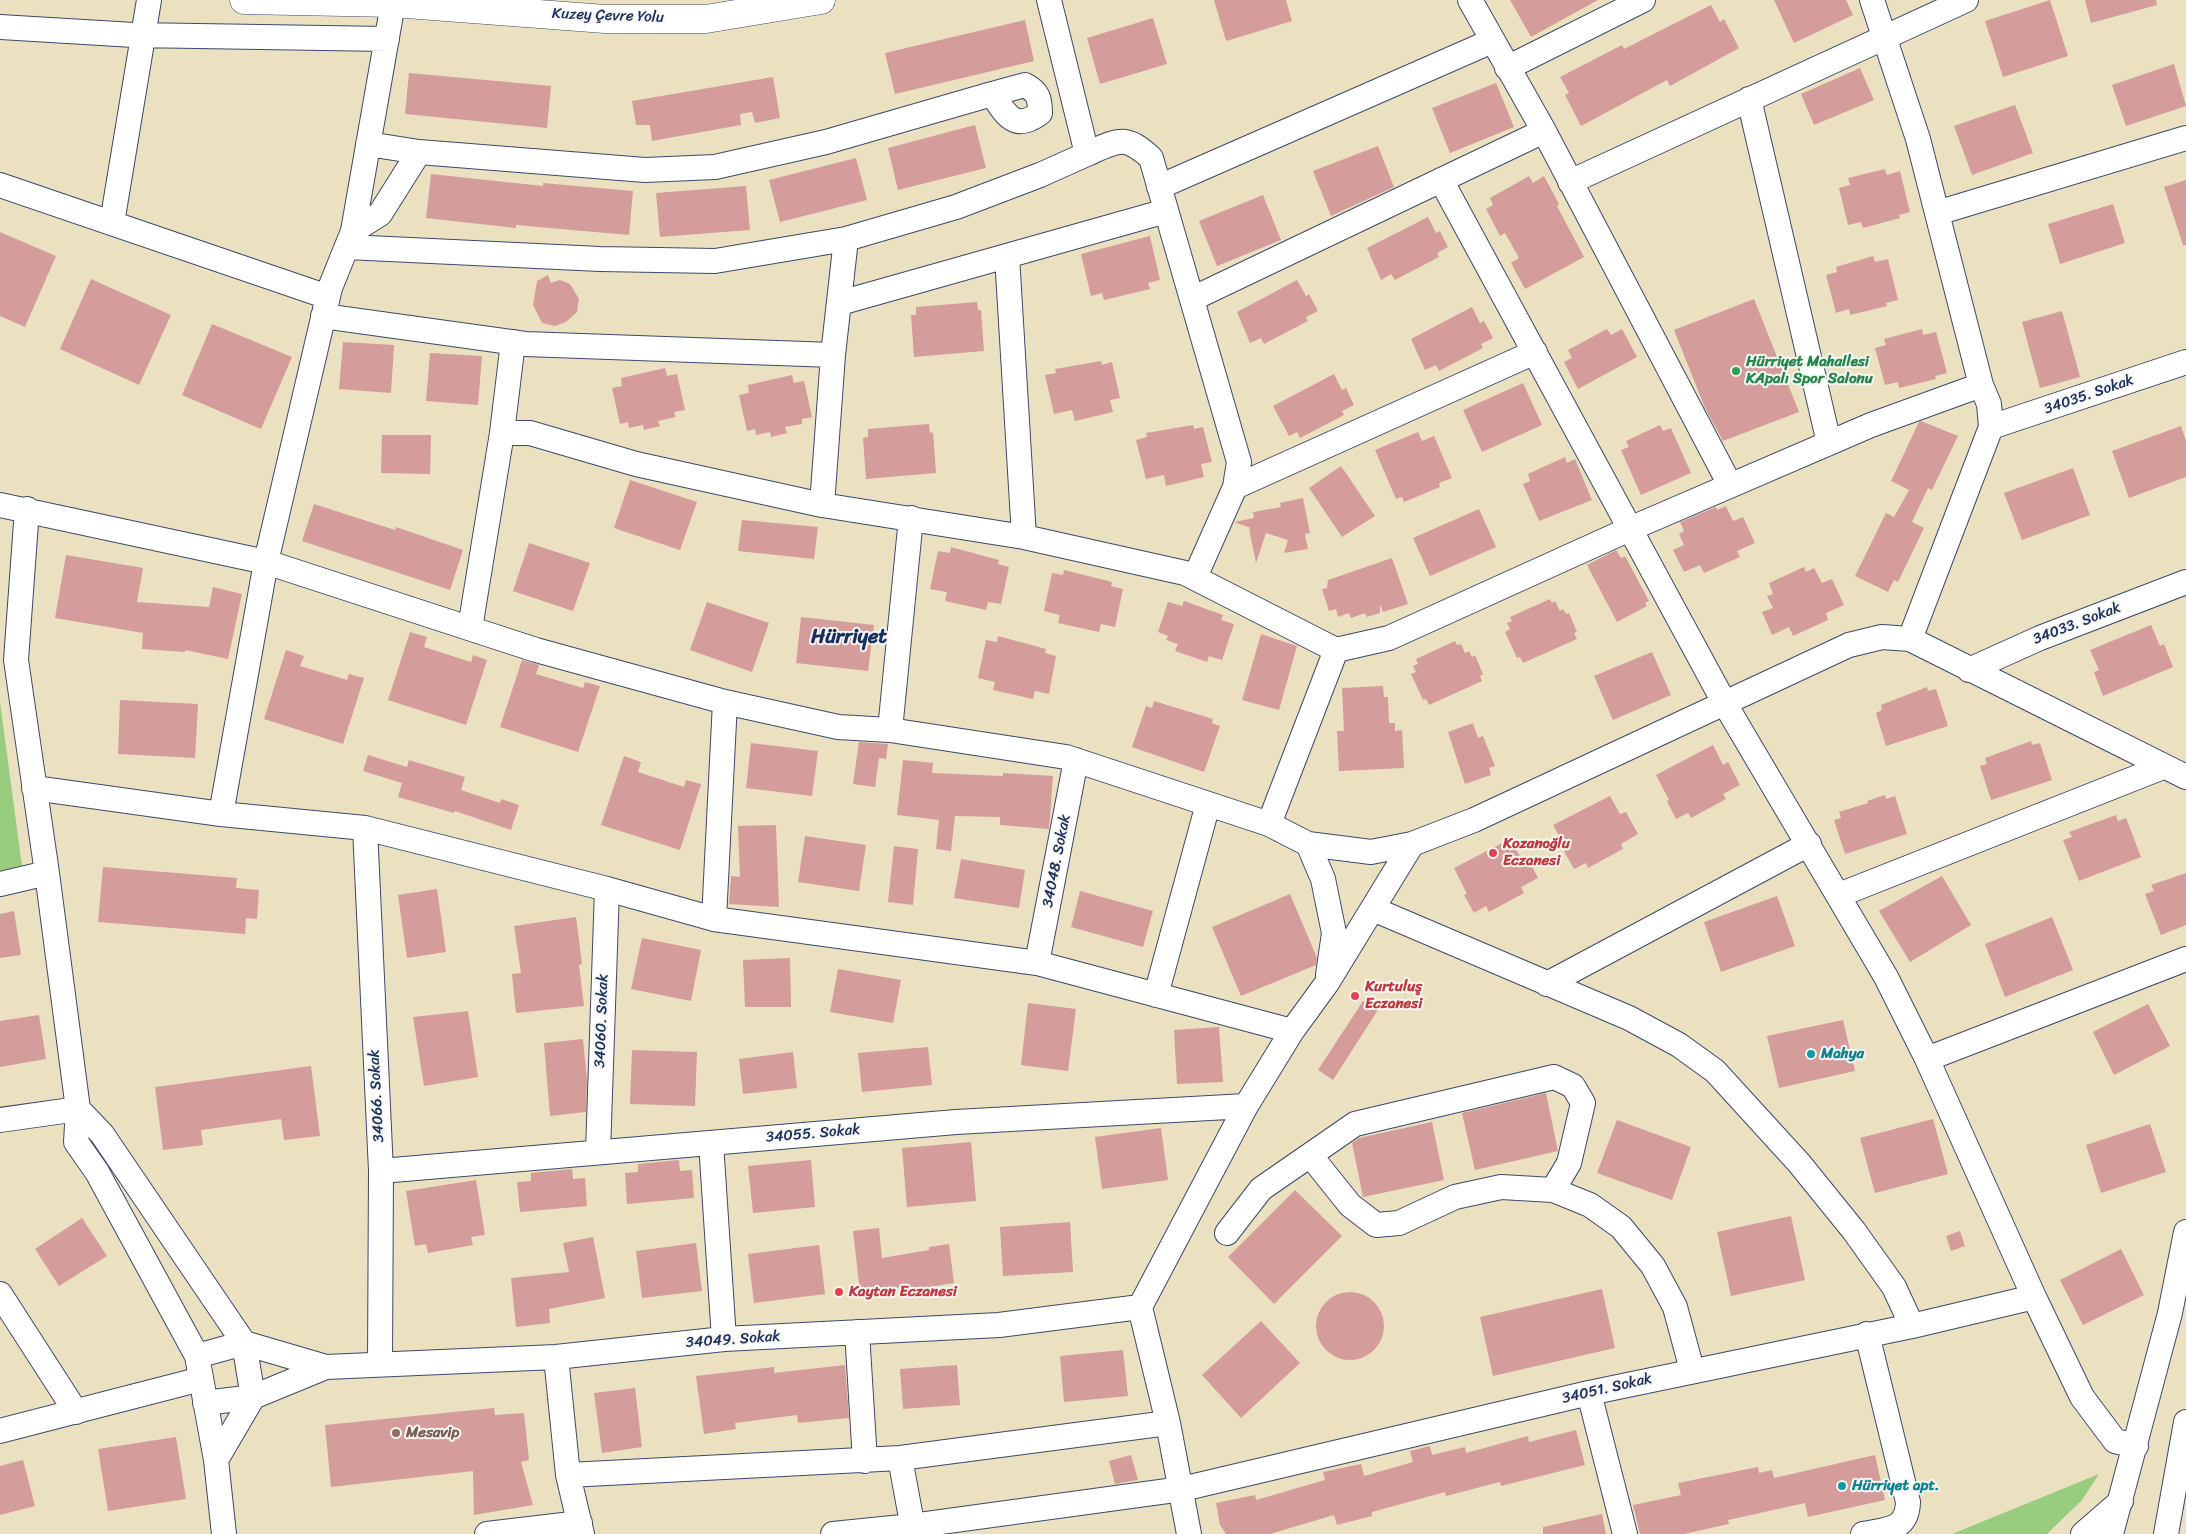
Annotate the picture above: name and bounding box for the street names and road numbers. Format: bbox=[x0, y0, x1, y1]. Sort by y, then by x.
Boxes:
street label: Kuzey Çevre Yolu bbox=[552, 5, 664, 27]
street label: 34035. Sokak bbox=[2042, 371, 2136, 419]
street label: 34033. Sokak bbox=[2031, 599, 2123, 649]
street label: 34048. Sokak bbox=[1039, 813, 1075, 909]
street label: 34060. Sokak bbox=[591, 974, 613, 1068]
street label: 34066. Sokak bbox=[366, 1049, 388, 1143]
street label: 34055. Sokak bbox=[765, 1121, 861, 1147]
street label: 34049. Sokak bbox=[685, 1328, 781, 1352]
street label: 34051. Sokak bbox=[1560, 1370, 1654, 1408]

